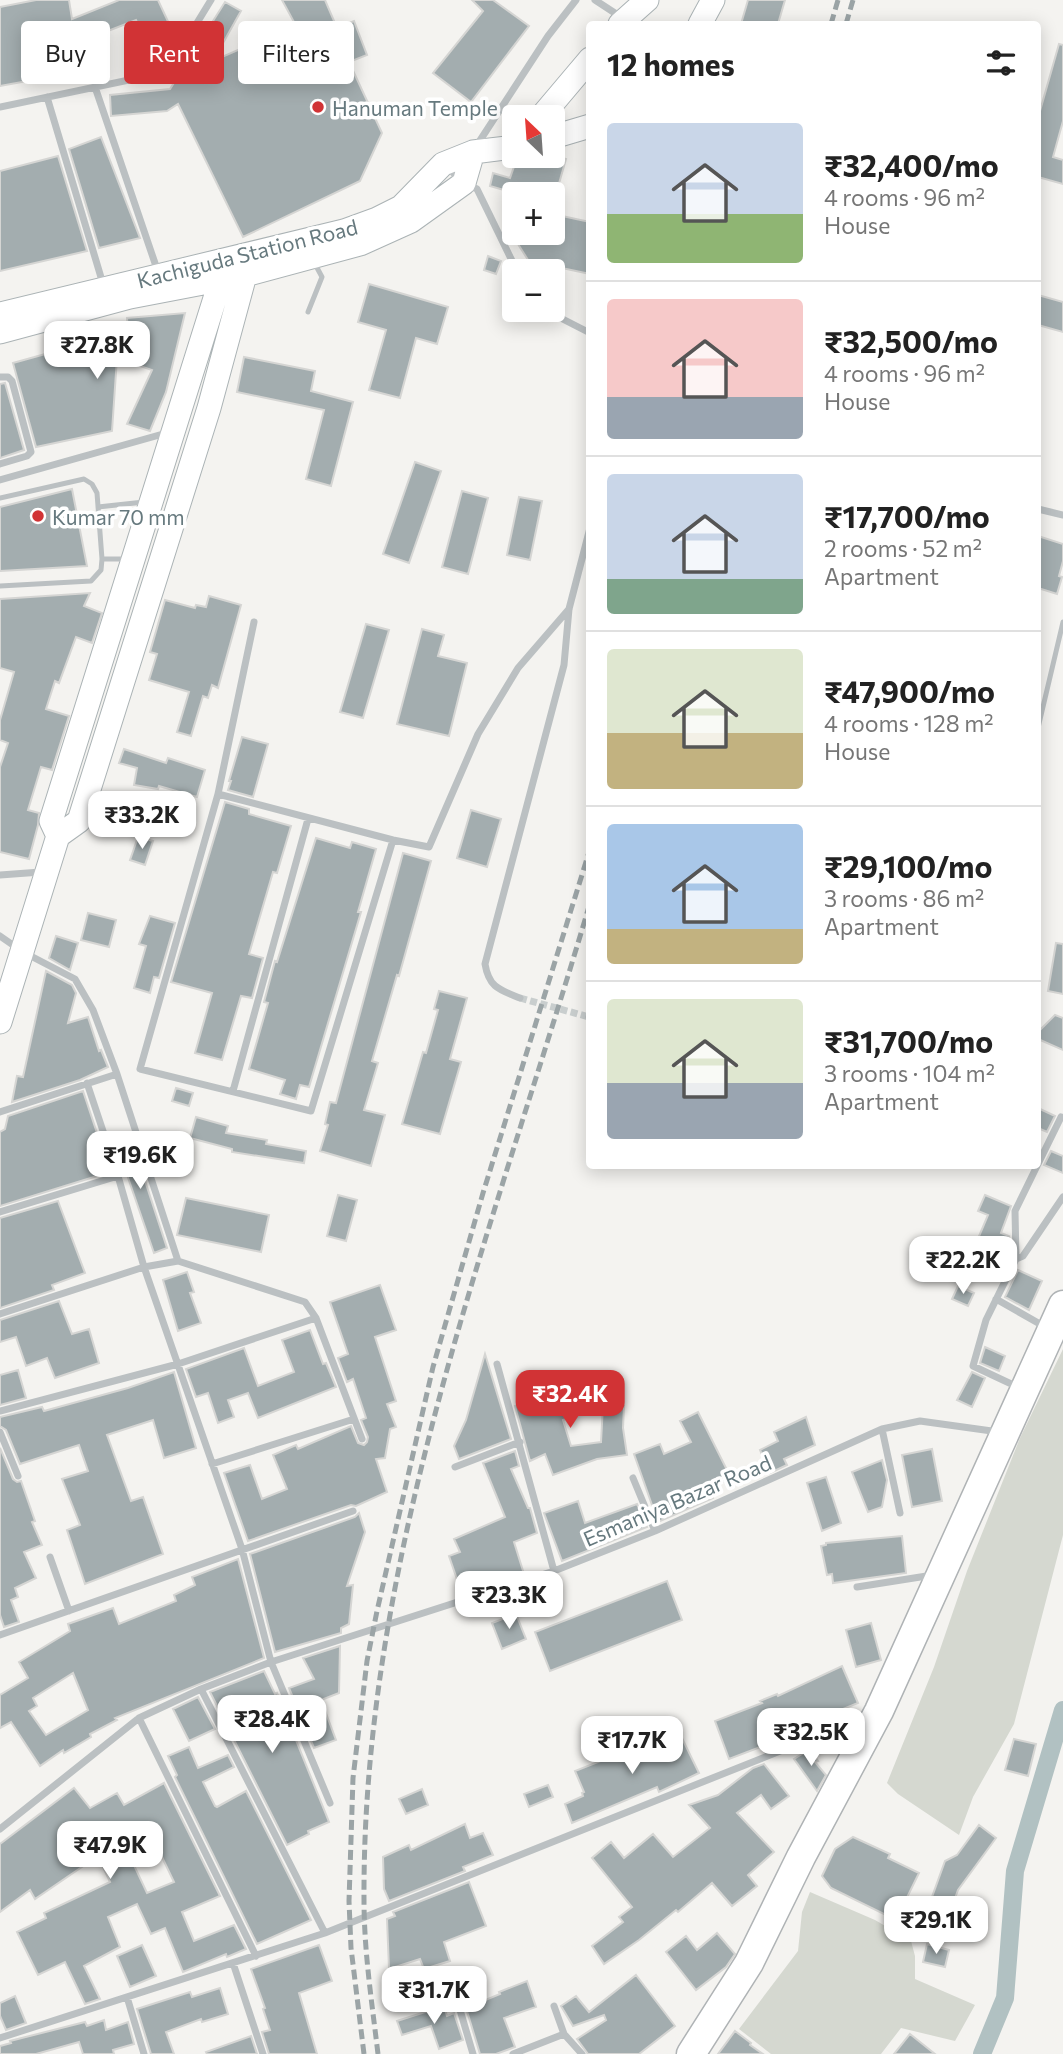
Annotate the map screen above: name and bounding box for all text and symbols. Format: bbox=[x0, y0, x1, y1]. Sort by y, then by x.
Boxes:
chip: Buy bbox=[21, 21, 110, 84]
chip: Rent bbox=[124, 21, 224, 84]
chip: Filters bbox=[238, 21, 354, 84]
icon: filters bbox=[982, 44, 1020, 82]
text: 12 homes bbox=[607, 45, 735, 82]
place label: Hanuman Temple bbox=[332, 95, 498, 120]
marker: Hanuman Temple bbox=[310, 99, 326, 115]
north arrow bbox=[502, 105, 565, 168]
map controls bbox=[502, 105, 565, 322]
text: ₹32,400/mo bbox=[824, 146, 999, 183]
icon: home bbox=[663, 151, 747, 235]
button: + bbox=[502, 182, 565, 245]
text: 4 rooms · 96 m² bbox=[824, 183, 985, 211]
text: House bbox=[824, 211, 890, 239]
street label: Kachiguda Station Road bbox=[134, 213, 360, 293]
button: − bbox=[502, 259, 565, 322]
pin: ₹27.8K bbox=[40, 322, 154, 381]
text: ₹32,500/mo bbox=[824, 322, 998, 359]
icon: home bbox=[663, 327, 747, 411]
text: ₹27.8K bbox=[60, 330, 134, 358]
text: 4 rooms · 96 m² bbox=[824, 359, 985, 387]
text: House bbox=[824, 387, 890, 415]
text: ₹17,700/mo bbox=[824, 497, 990, 534]
icon: home bbox=[663, 502, 747, 586]
place label: Kumar 70 mm bbox=[52, 504, 185, 529]
marker: Kumar 70 mm bbox=[30, 508, 46, 524]
text: 2 rooms · 52 m² bbox=[824, 534, 982, 562]
text: Apartment bbox=[824, 562, 939, 590]
text: ₹47,900/mo bbox=[824, 672, 995, 709]
icon: home bbox=[663, 677, 747, 761]
text: 4 rooms · 128 m² bbox=[824, 709, 993, 737]
text: House bbox=[824, 737, 890, 765]
pin: ₹33.2K bbox=[85, 792, 199, 851]
text: ₹33.2K bbox=[104, 800, 180, 828]
text: ₹29,100/mo bbox=[824, 847, 992, 884]
icon: home bbox=[663, 852, 747, 936]
text: 3 rooms · 86 m² bbox=[824, 884, 984, 912]
text: Apartment bbox=[824, 912, 939, 940]
text: ₹31,700/mo bbox=[824, 1022, 993, 1059]
icon: home bbox=[663, 1027, 747, 1111]
text: 3 rooms · 104 m² bbox=[824, 1059, 995, 1087]
text: Apartment bbox=[824, 1087, 939, 1115]
pin: ₹19.6K bbox=[83, 1132, 197, 1191]
text: ₹19.6K bbox=[103, 1140, 177, 1168]
pin: ₹22.2K bbox=[906, 1236, 1020, 1296]
text: ₹22.2K bbox=[925, 1245, 1001, 1273]
pin: ₹32.4K bbox=[513, 1370, 627, 1430]
text: ₹32.4K bbox=[532, 1379, 608, 1407]
street label: Esmaniya Bazar Road bbox=[579, 1449, 775, 1551]
pin: ₹23.3K bbox=[452, 1572, 566, 1631]
text: ₹23.3K bbox=[471, 1580, 547, 1608]
pin: ₹28.4K bbox=[215, 1696, 329, 1755]
text: ₹28.4K bbox=[233, 1704, 311, 1732]
pin: ₹32.5K bbox=[754, 1708, 868, 1768]
pin: ₹17.7K bbox=[575, 1716, 689, 1776]
text: ₹32.5K bbox=[773, 1717, 849, 1745]
text: ₹17.7K bbox=[597, 1725, 667, 1753]
pin: ₹47.9K bbox=[53, 1822, 167, 1881]
text: ₹47.9K bbox=[73, 1830, 147, 1858]
pin: ₹29.1K bbox=[879, 1896, 993, 1956]
text: ₹29.1K bbox=[900, 1905, 972, 1933]
pin: ₹31.7K bbox=[377, 1966, 491, 2026]
text: ₹31.7K bbox=[398, 1975, 470, 2003]

